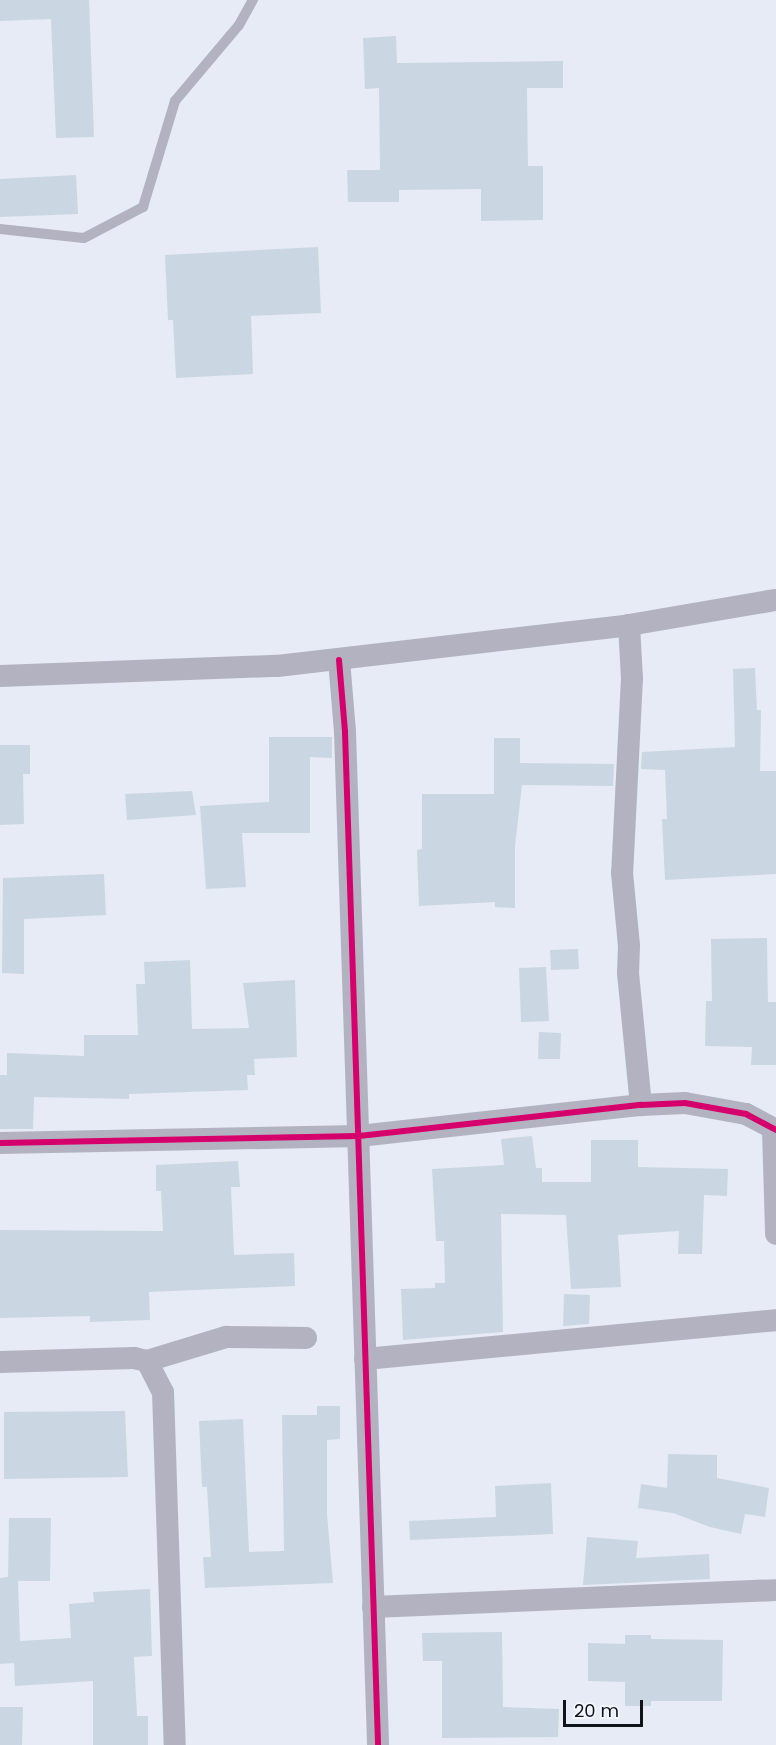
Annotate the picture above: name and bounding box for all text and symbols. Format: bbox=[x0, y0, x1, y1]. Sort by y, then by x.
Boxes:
scale bar bbox=[566, 1688, 646, 1726]
text: 20 m bbox=[574, 1698, 619, 1723]

